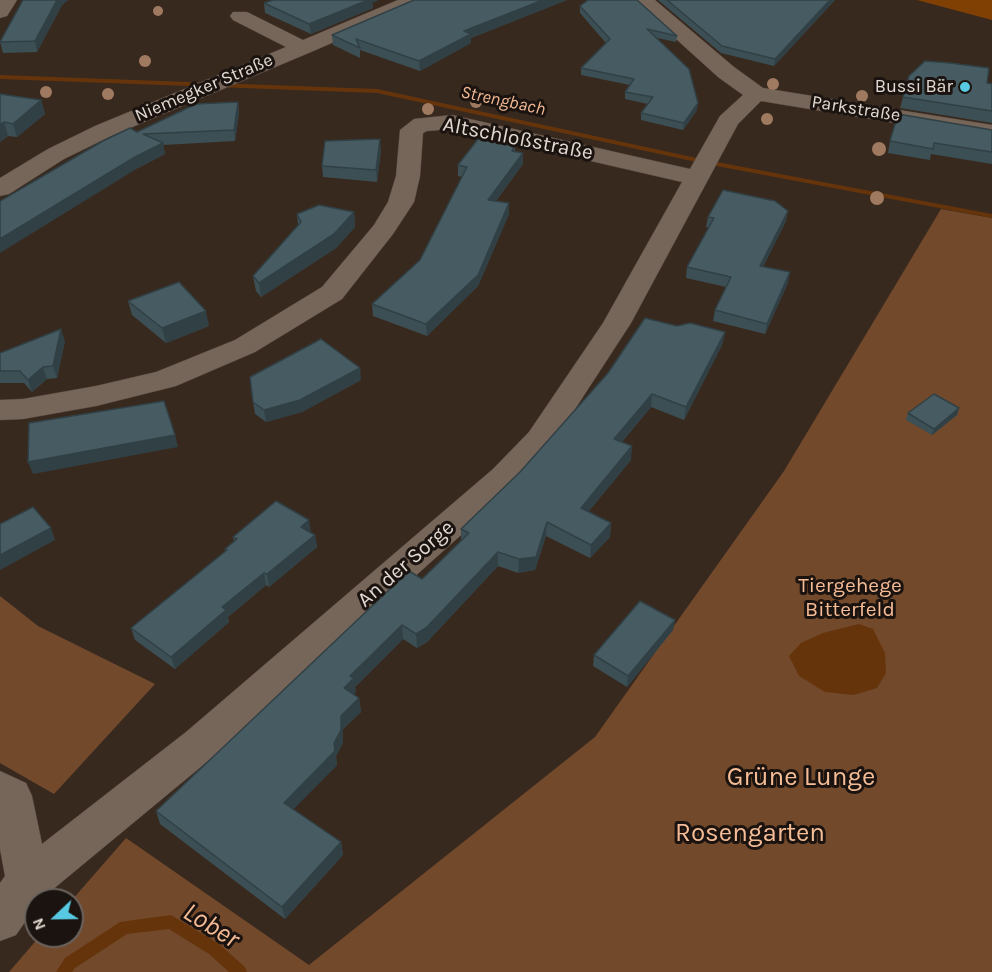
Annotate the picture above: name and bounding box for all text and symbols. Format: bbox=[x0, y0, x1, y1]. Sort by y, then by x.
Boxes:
street label: Niemegker Straße bbox=[132, 49, 276, 127]
place label: Bussi Bär bbox=[875, 76, 953, 98]
marker: Bussi Bär bbox=[958, 80, 972, 94]
water label: Strengbach bbox=[459, 81, 547, 121]
street label: Parkstraße bbox=[810, 91, 902, 127]
street label: Altschloßstraße bbox=[441, 112, 595, 166]
street label: An der Sorge bbox=[353, 515, 459, 613]
park label: Tiergehege Bitterfeld bbox=[798, 573, 902, 623]
park label: Grüne Lunge bbox=[727, 762, 875, 794]
park label: Rosengarten bbox=[675, 818, 825, 850]
north arrow bbox=[24, 888, 84, 948]
water label: Lober bbox=[177, 896, 245, 956]
text: N bbox=[28, 915, 50, 933]

